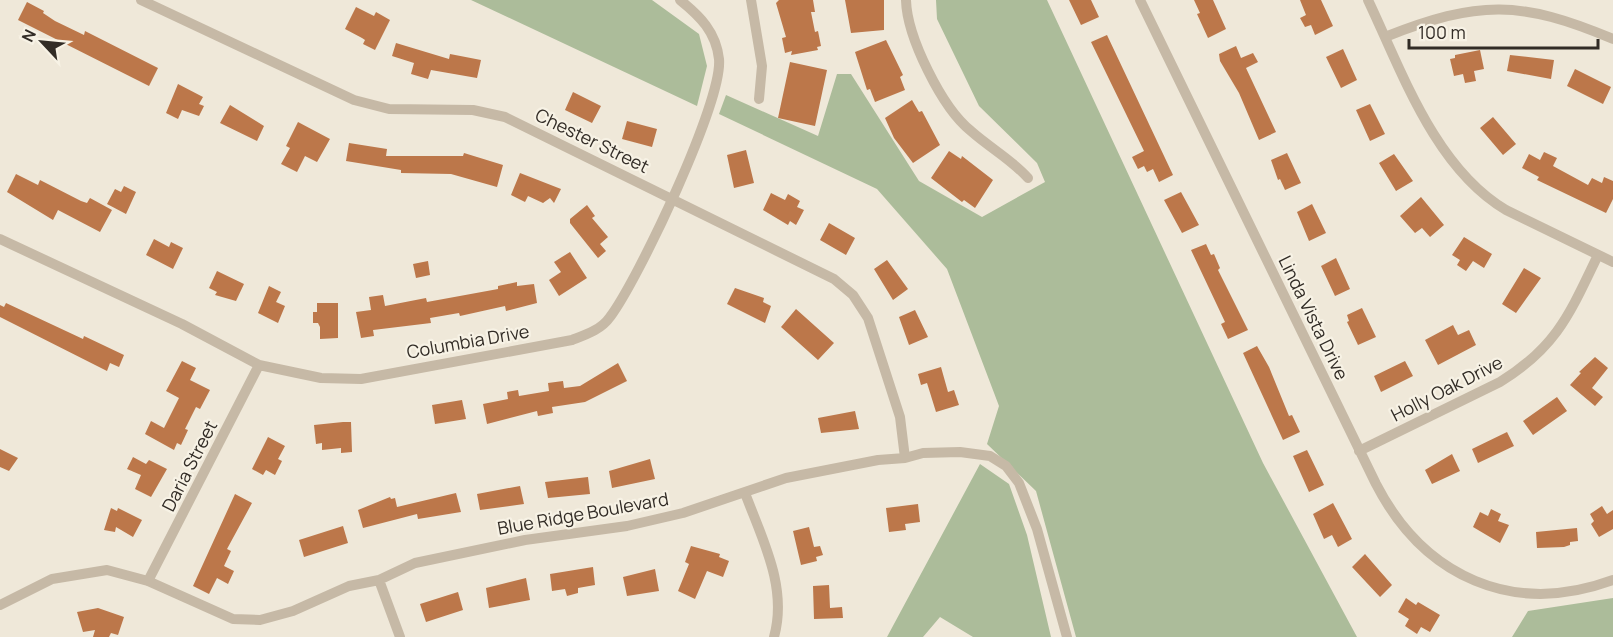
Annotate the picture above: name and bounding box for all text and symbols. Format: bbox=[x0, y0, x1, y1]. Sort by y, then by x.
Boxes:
north arrow bbox=[12, 12, 72, 72]
scale bar bbox=[1409, 12, 1598, 50]
text: 100 m bbox=[1418, 20, 1466, 44]
text: N bbox=[16, 25, 41, 45]
street label: Chester Street bbox=[532, 102, 653, 178]
street label: Linda Vista Drive bbox=[1273, 251, 1354, 384]
street label: Columbia Drive bbox=[405, 318, 531, 364]
street label: Holly Oak Drive bbox=[1387, 350, 1506, 427]
street label: Daria Street bbox=[156, 416, 222, 515]
street label: Blue Ridge Boulevard bbox=[495, 486, 670, 540]

